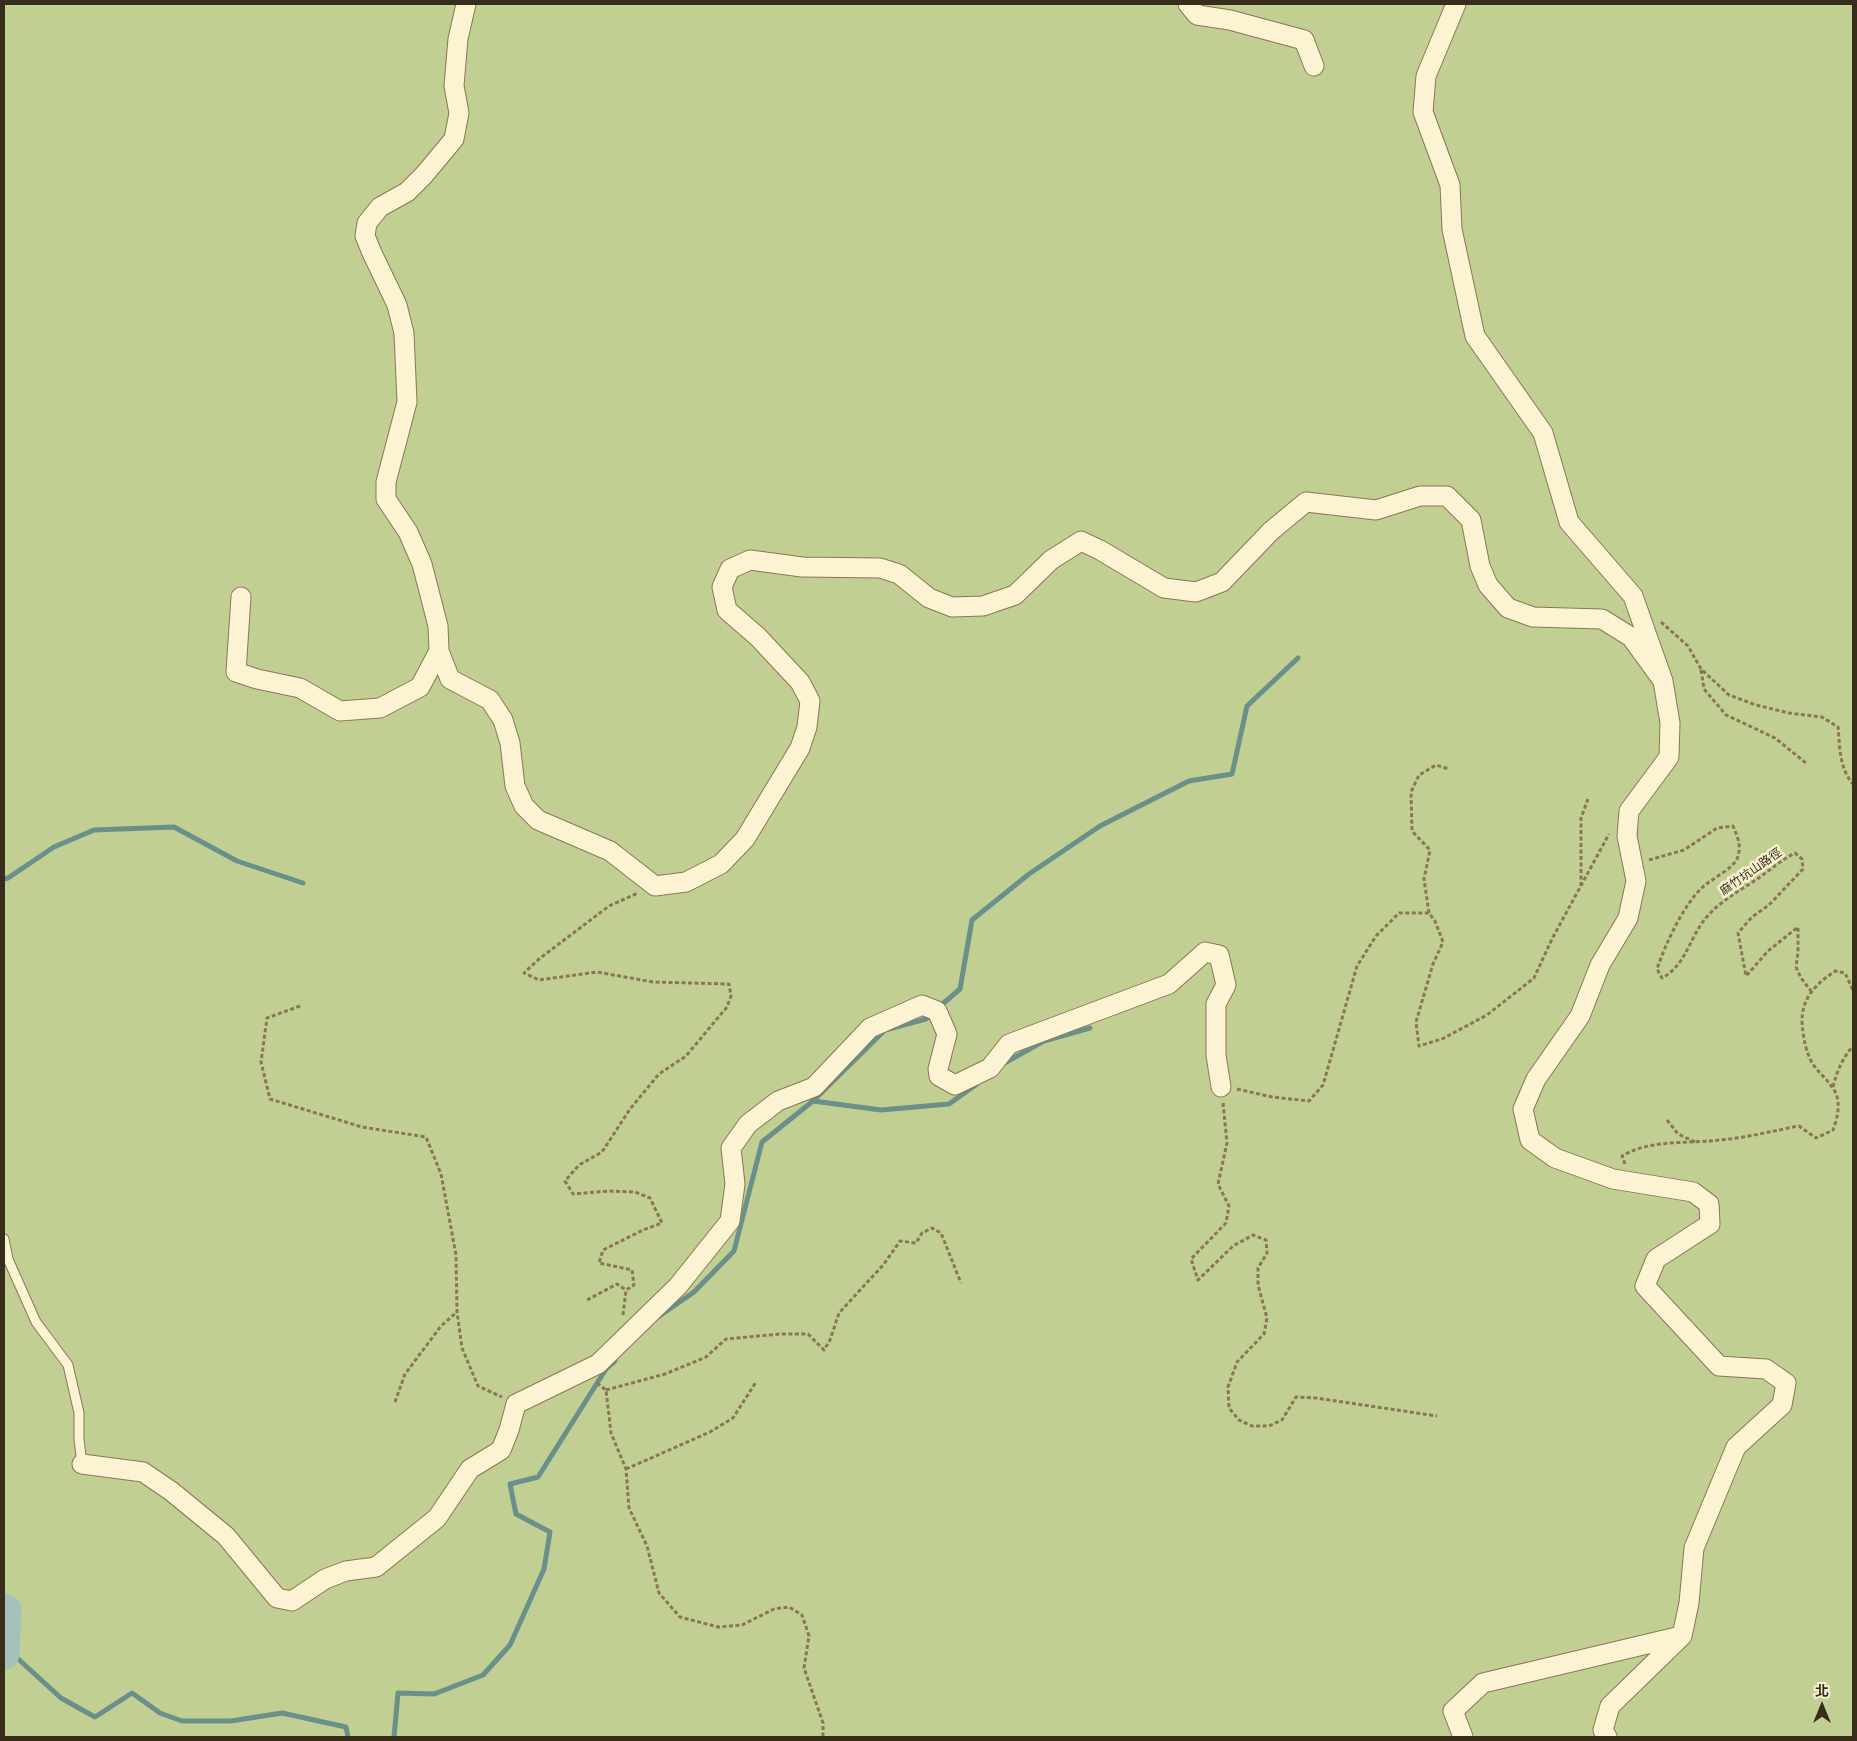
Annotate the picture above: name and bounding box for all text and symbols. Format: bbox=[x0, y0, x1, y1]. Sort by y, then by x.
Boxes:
street label: 麻竹坑山路徑 bbox=[1717, 845, 1785, 899]
north arrow bbox=[1797, 1681, 1847, 1731]
text: 北 bbox=[1815, 1682, 1829, 1700]

